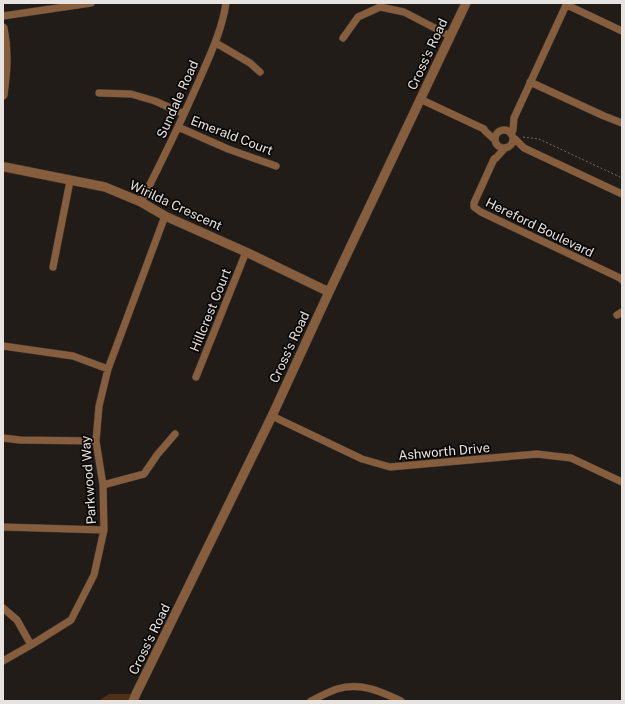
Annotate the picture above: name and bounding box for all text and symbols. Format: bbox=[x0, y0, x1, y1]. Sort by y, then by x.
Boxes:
street label: Cross's Road bbox=[404, 16, 451, 92]
street label: Sundale Road bbox=[154, 58, 201, 140]
street label: Emerald Court bbox=[189, 113, 275, 158]
street label: Wirilda Crescent bbox=[127, 177, 224, 233]
street label: Hereford Boulevard bbox=[483, 195, 596, 260]
street label: Hillcrest Court bbox=[187, 266, 234, 354]
street label: Cross's Road bbox=[266, 309, 313, 385]
street label: Parkwood Way bbox=[78, 435, 99, 525]
street label: Ashworth Drive bbox=[398, 440, 491, 463]
street label: Cross's Road bbox=[126, 601, 173, 677]

